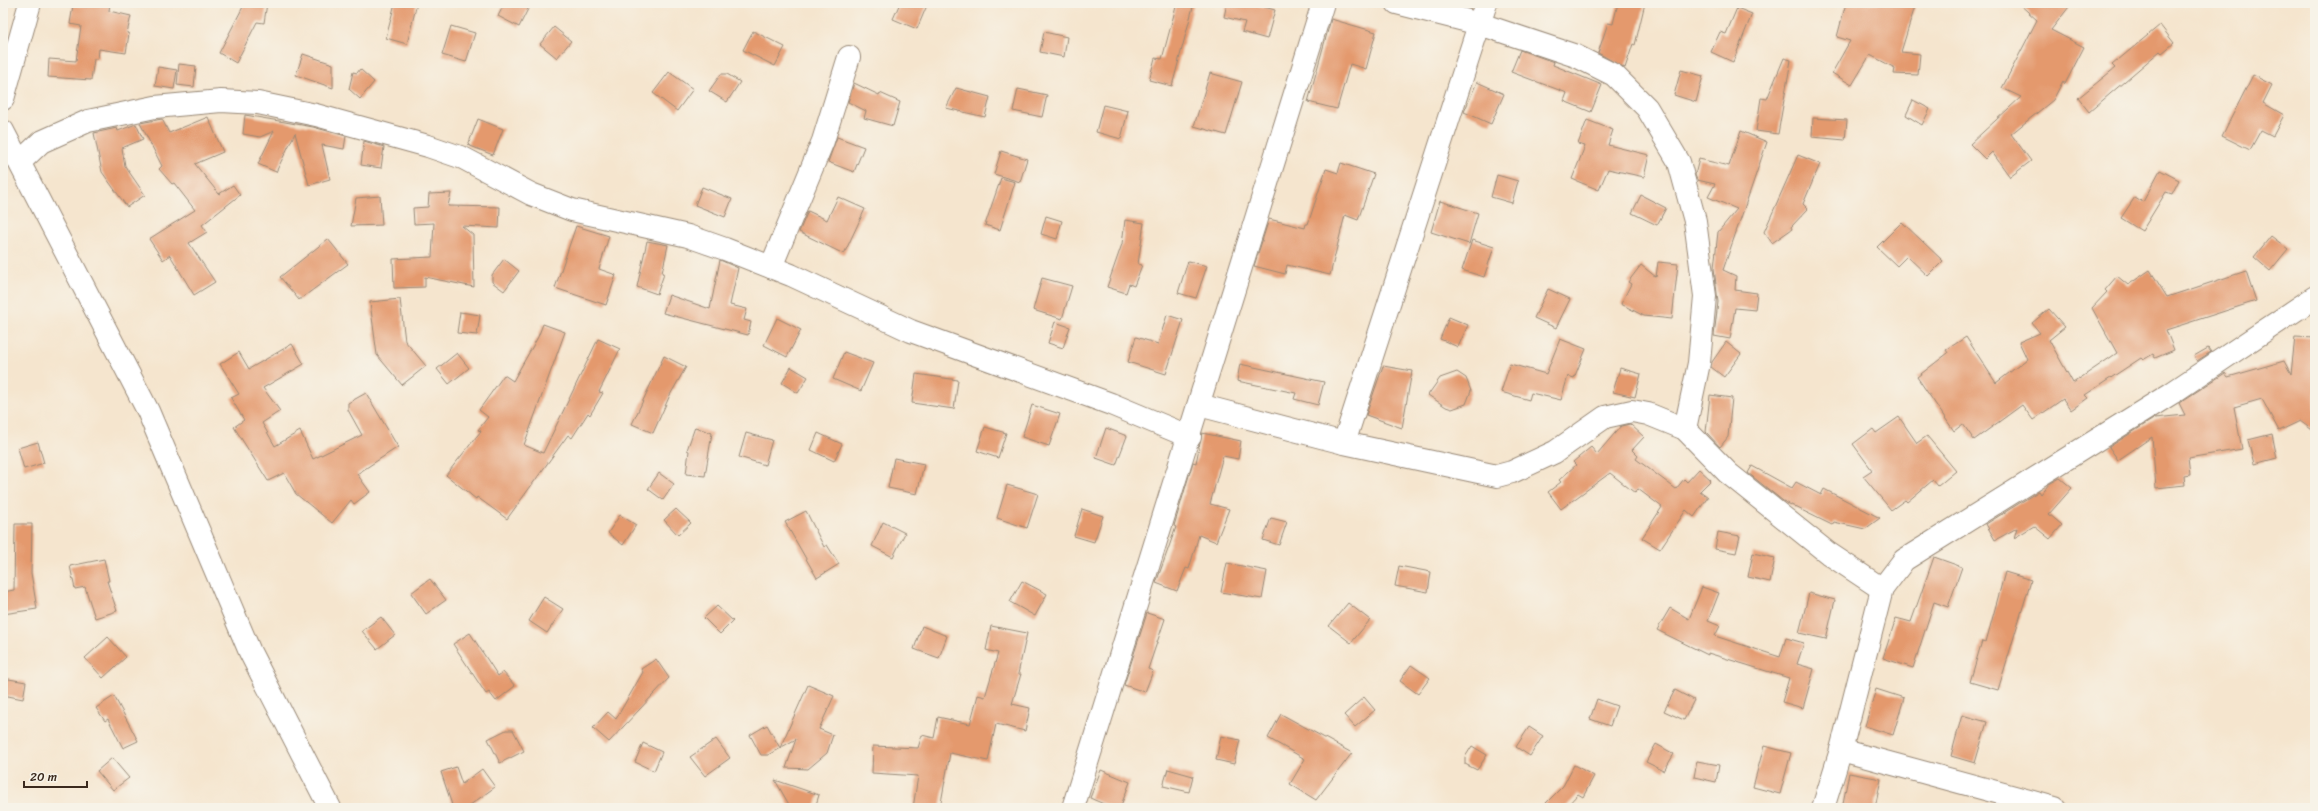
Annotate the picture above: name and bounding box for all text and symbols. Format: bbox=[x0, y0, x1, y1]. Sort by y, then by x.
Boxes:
scale bar bbox=[24, 763, 87, 789]
text: 20 m bbox=[30, 766, 57, 788]

